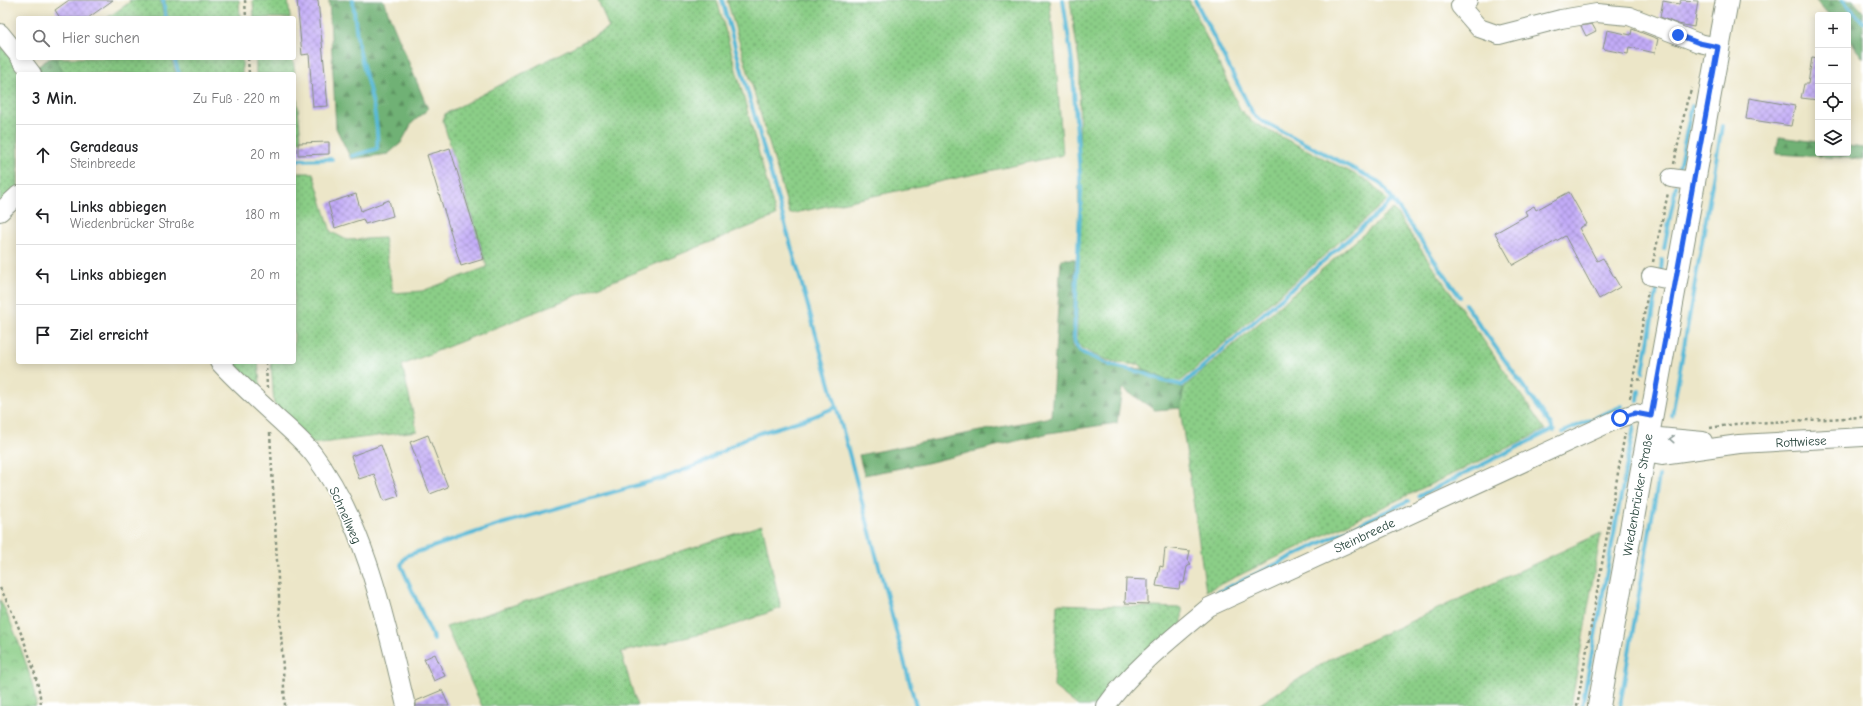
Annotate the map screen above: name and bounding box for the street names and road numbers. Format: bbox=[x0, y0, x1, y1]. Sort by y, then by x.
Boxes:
street label: Wiedenbrücker Straße bbox=[1619, 432, 1656, 558]
street label: Rottwiese bbox=[1775, 433, 1827, 450]
street label: Schnellweg bbox=[326, 484, 365, 546]
street label: Steinbreede bbox=[1331, 515, 1397, 556]

